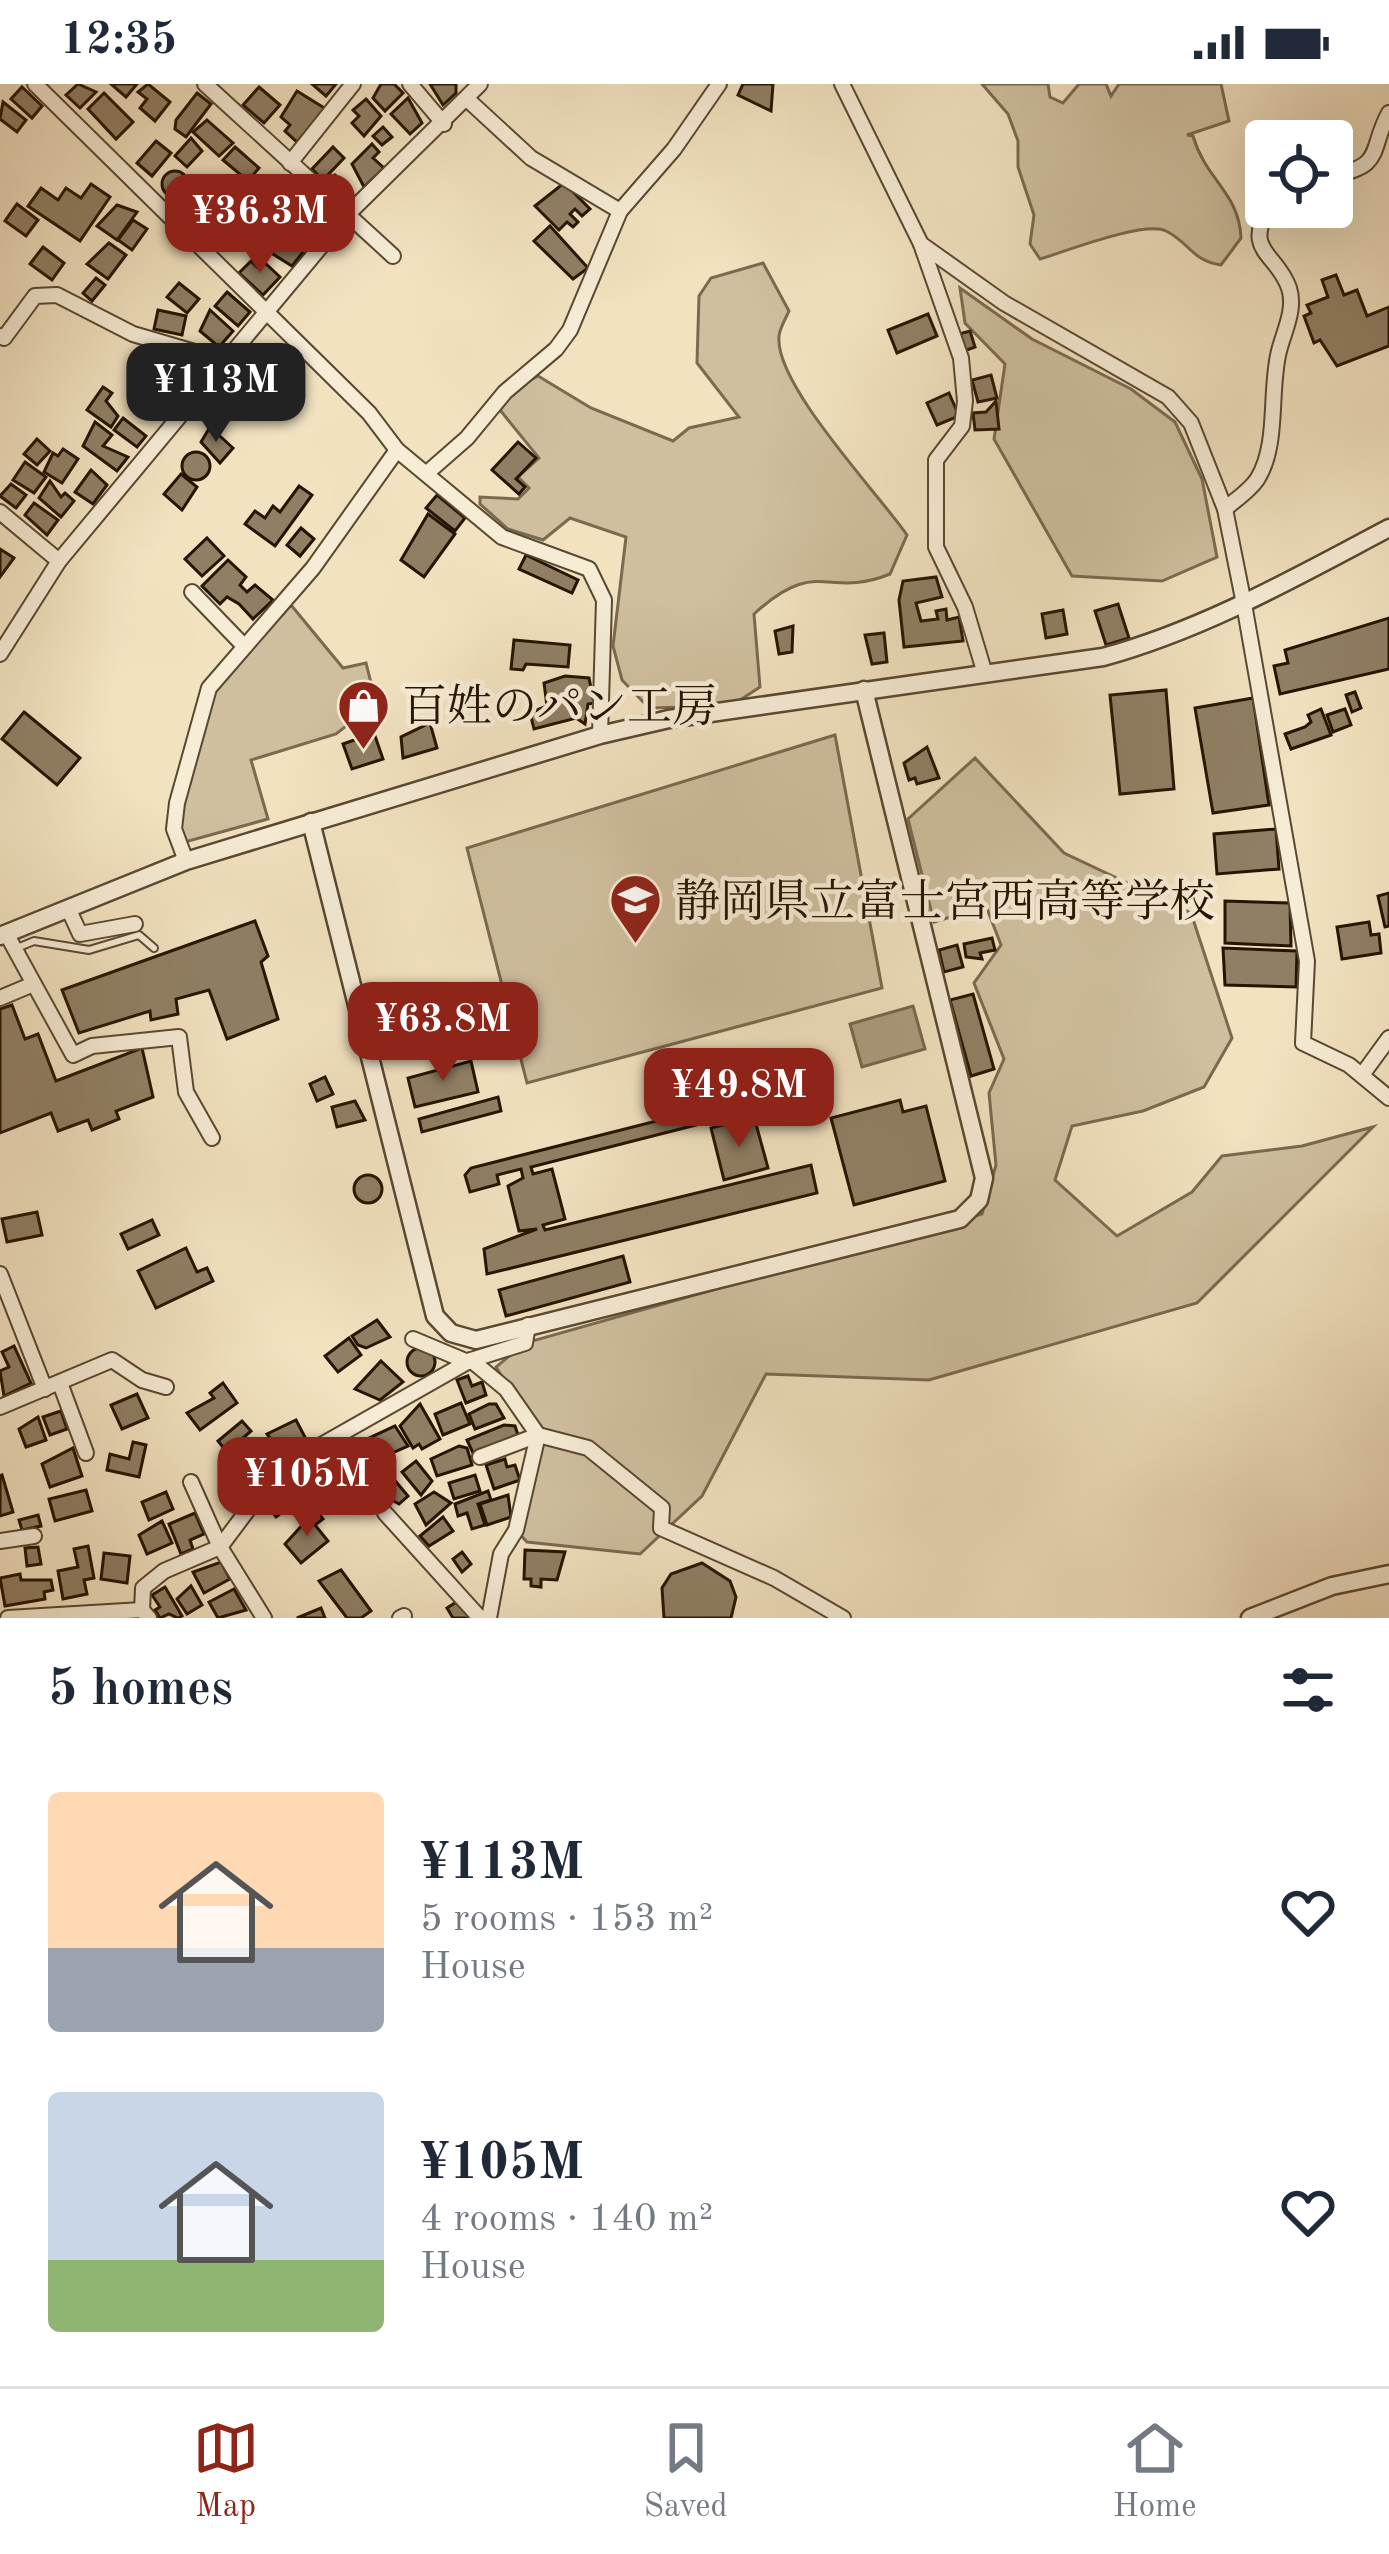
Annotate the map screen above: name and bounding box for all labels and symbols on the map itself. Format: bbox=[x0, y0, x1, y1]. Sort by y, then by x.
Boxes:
pin: ¥36.3M bbox=[162, 174, 358, 276]
pin: ¥113M bbox=[132, 343, 300, 445]
shop icon: 百姓のパン工房 bbox=[335, 677, 391, 751]
place label: 百姓のパン工房 bbox=[402, 683, 717, 732]
school or university icon: 静岡県立富士宮西高等学校 bbox=[608, 872, 664, 946]
place label: 静岡県立富士宮西高等学校 bbox=[675, 878, 1215, 927]
pin: ¥63.8M bbox=[345, 982, 541, 1084]
pin: ¥49.8M bbox=[641, 1048, 837, 1150]
pin: ¥105M bbox=[223, 1437, 391, 1539]

